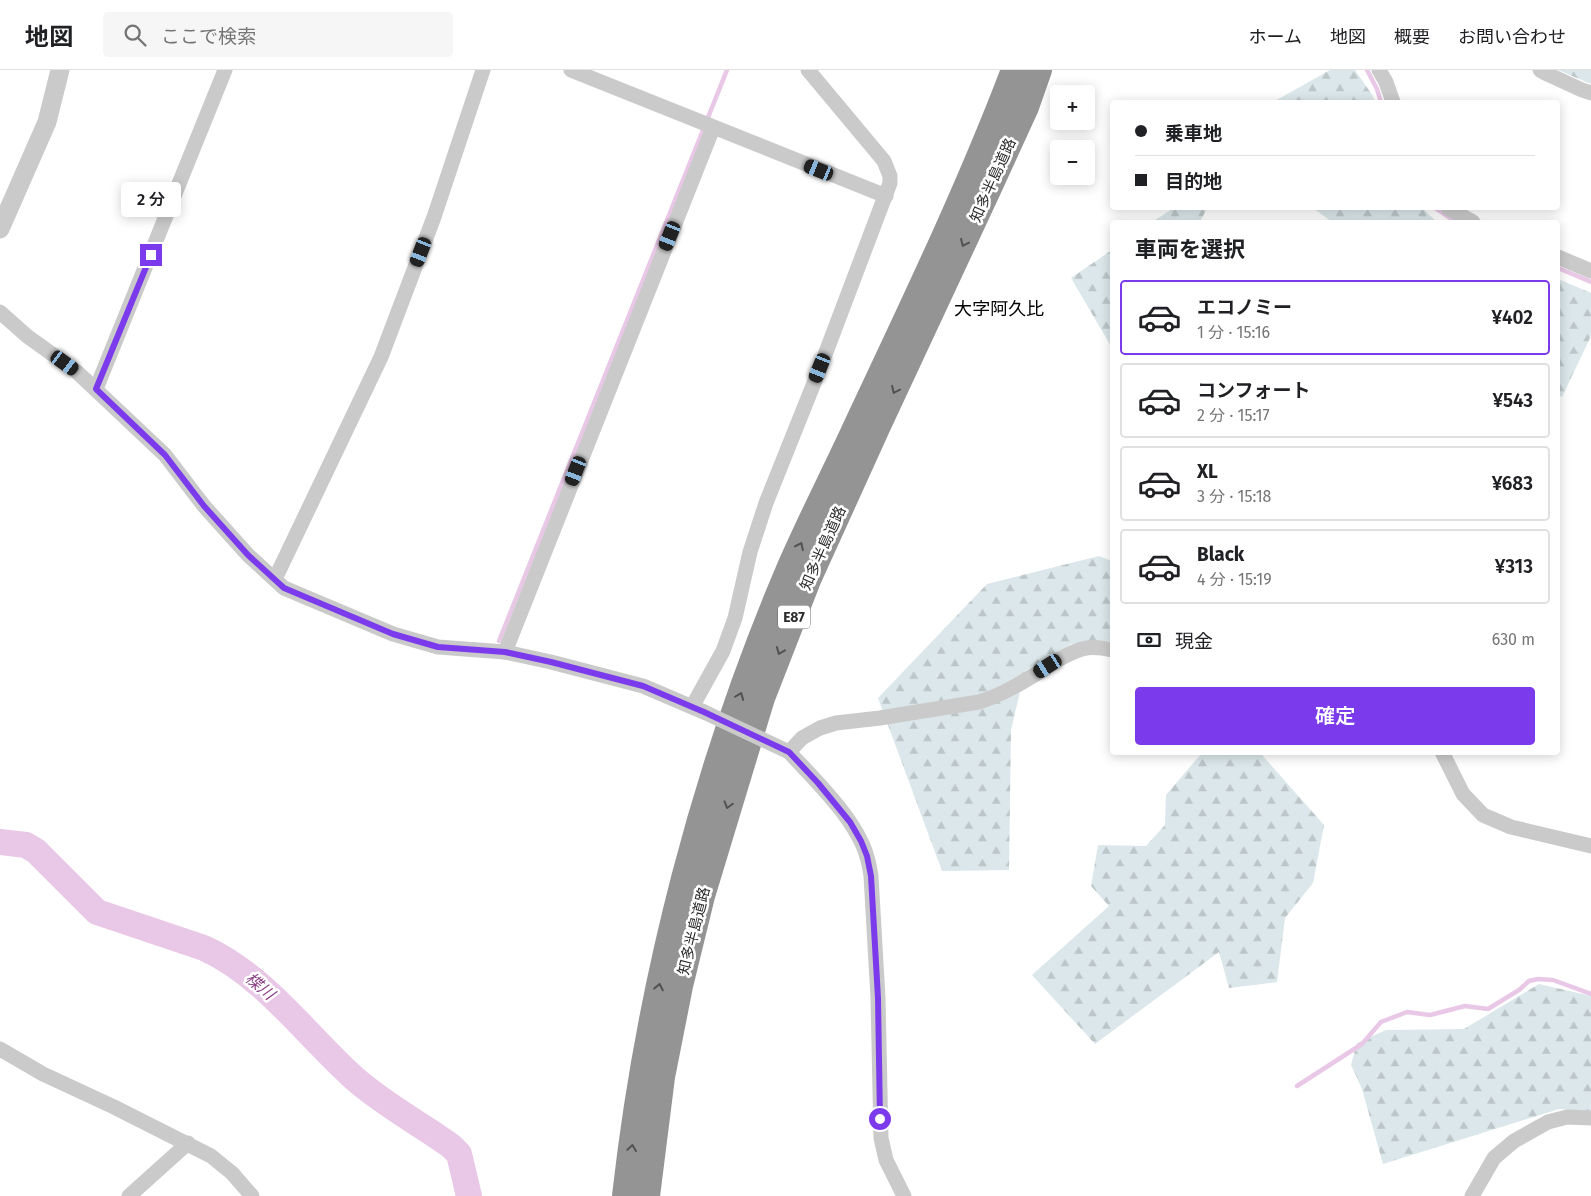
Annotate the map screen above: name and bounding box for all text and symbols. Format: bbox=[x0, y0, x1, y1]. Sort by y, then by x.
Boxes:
search box bbox=[103, 12, 453, 57]
icon: search bbox=[121, 21, 149, 49]
text: 地図 bbox=[25, 23, 73, 51]
text: ここで検索 bbox=[161, 25, 256, 48]
text: ホーム bbox=[1249, 26, 1302, 48]
text: 地図 bbox=[1330, 26, 1366, 48]
text: 概要 bbox=[1394, 26, 1430, 48]
text: お問い合わせ bbox=[1458, 26, 1566, 48]
map controls bbox=[1050, 85, 1095, 185]
button: + bbox=[1050, 85, 1095, 130]
text: 乗車地 bbox=[1165, 122, 1222, 145]
street label: 知多半島道路 bbox=[966, 135, 1020, 225]
button: − bbox=[1050, 140, 1095, 185]
car bbox=[802, 157, 835, 183]
text: 目的地 bbox=[1165, 170, 1222, 193]
callout: 2 分 bbox=[121, 182, 181, 218]
text: 2 分 bbox=[137, 190, 165, 209]
car bbox=[657, 219, 682, 253]
car bbox=[408, 235, 433, 269]
text: 車両を選択 bbox=[1135, 236, 1245, 263]
one-way arrow bbox=[960, 238, 970, 247]
route end bbox=[140, 244, 162, 266]
icon: car bbox=[1137, 295, 1182, 340]
text: エコノミー bbox=[1197, 296, 1292, 319]
district label: 大字阿久比 bbox=[954, 298, 1044, 320]
text: ¥402 bbox=[1492, 306, 1533, 329]
text: 1 分 · 15:16 bbox=[1197, 323, 1270, 342]
car bbox=[48, 348, 81, 378]
car bbox=[807, 351, 832, 385]
icon: car bbox=[1137, 378, 1182, 423]
text: コンフォート bbox=[1197, 379, 1310, 402]
one-way arrow bbox=[891, 385, 901, 394]
text: ¥543 bbox=[1492, 389, 1533, 412]
text: 2 分 · 15:17 bbox=[1197, 406, 1270, 425]
car bbox=[563, 454, 588, 488]
text: XL bbox=[1197, 460, 1218, 483]
icon: car bbox=[1137, 461, 1182, 506]
text: ¥683 bbox=[1492, 472, 1533, 495]
text: 3 分 · 15:18 bbox=[1197, 487, 1271, 506]
street label: 知多半島道路 bbox=[796, 503, 850, 593]
one-way arrow bbox=[794, 542, 804, 551]
text: Black bbox=[1197, 543, 1244, 566]
icon: car bbox=[1137, 544, 1182, 589]
text: ¥313 bbox=[1495, 555, 1533, 578]
text: 4 分 · 15:19 bbox=[1197, 570, 1272, 589]
road number: E87 bbox=[778, 606, 810, 628]
icon: cash bbox=[1135, 626, 1163, 654]
text: 現金 bbox=[1175, 630, 1213, 653]
text: 630 m bbox=[1492, 630, 1535, 649]
one-way arrow bbox=[776, 646, 787, 655]
car bbox=[1031, 652, 1064, 680]
button: 確定 bbox=[1135, 687, 1535, 745]
one-way arrow bbox=[734, 693, 744, 701]
one-way arrow bbox=[724, 800, 734, 808]
street label: 知多半島道路 bbox=[674, 885, 714, 977]
water label: 楪川 bbox=[242, 968, 280, 1005]
one-way arrow bbox=[653, 983, 663, 992]
route start bbox=[869, 1108, 891, 1130]
one-way arrow bbox=[626, 1143, 637, 1151]

